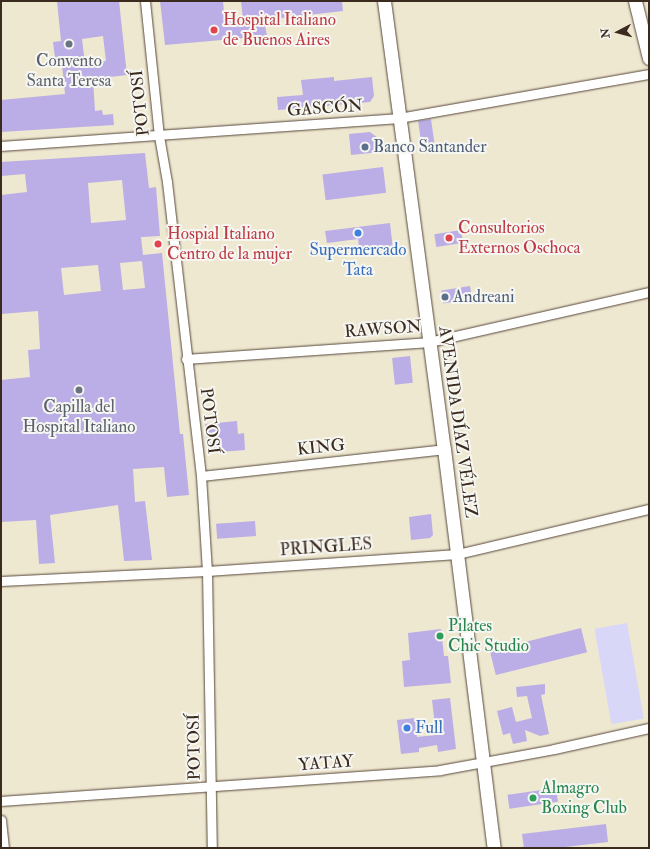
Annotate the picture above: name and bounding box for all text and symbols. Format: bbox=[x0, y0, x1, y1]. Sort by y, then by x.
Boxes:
place label: Hospital Italiano de Buenos Aires bbox=[223, 10, 336, 50]
north arrow bbox=[598, 12, 638, 52]
marker: Hospital Italiano de Buenos Aires bbox=[208, 24, 220, 36]
text: N bbox=[599, 28, 613, 39]
marker: Convento Santa Teresa bbox=[64, 39, 74, 49]
place label: Convento Santa Teresa bbox=[27, 51, 111, 91]
street label: POTOSÍ bbox=[126, 69, 154, 137]
street label: GASCÓN bbox=[286, 95, 364, 121]
place label: Banco Santander bbox=[373, 137, 487, 157]
marker: Banco Santander bbox=[360, 142, 370, 152]
place label: Consultorios Externos Oschoca bbox=[458, 218, 581, 258]
place label: Hospial Italiano Centro de la mujer bbox=[167, 224, 292, 264]
marker: Supermercado Tata bbox=[353, 228, 363, 238]
marker: Consultorios Externos Oschoca bbox=[443, 232, 455, 244]
marker: Hospial Italiano Centro de la mujer bbox=[152, 238, 164, 250]
place label: Supermercado Tata bbox=[309, 240, 407, 280]
place label: Andreani bbox=[453, 287, 515, 307]
marker: Andreani bbox=[440, 292, 450, 302]
street label: RAWSON bbox=[344, 316, 422, 342]
street label: AVENIDA DÍAZ VÉLEZ bbox=[434, 325, 482, 519]
marker: Capilla del Hospital Italiano bbox=[74, 385, 84, 395]
street label: POTOSÍ bbox=[196, 387, 224, 455]
place label: Capilla del Hospital Italiano bbox=[23, 397, 135, 437]
street label: KING bbox=[296, 434, 346, 460]
street label: PRINGLES bbox=[279, 534, 373, 560]
place label: Pilates Chic Studio bbox=[448, 616, 529, 656]
marker: Pilates Chic Studio bbox=[435, 631, 445, 641]
street label: POTOSÍ bbox=[183, 714, 205, 780]
place label: Full bbox=[415, 718, 443, 738]
marker: Full bbox=[402, 723, 412, 733]
street label: YATAY bbox=[298, 751, 354, 775]
place label: Almagro Boxing Club bbox=[541, 778, 627, 818]
marker: Almagro Boxing Club bbox=[528, 793, 538, 803]

